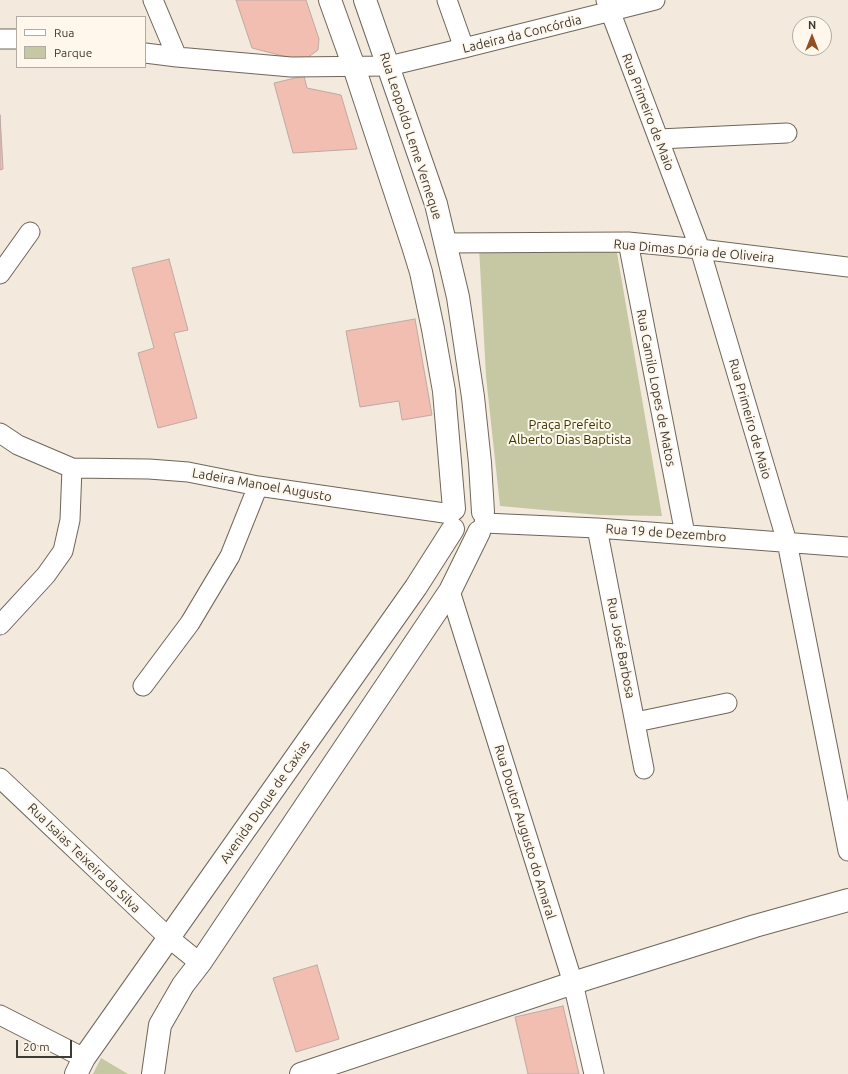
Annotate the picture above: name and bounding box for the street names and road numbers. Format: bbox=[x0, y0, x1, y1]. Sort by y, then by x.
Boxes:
street label: Ladeira da Concórdia bbox=[461, 12, 583, 56]
street label: Rua Leopoldo Leme Verneque bbox=[377, 50, 445, 222]
street label: Rua Primeiro de Maio bbox=[618, 51, 678, 173]
street label: Rua Dimas Dória de Oliveira bbox=[613, 236, 775, 266]
street label: Rua Camilo Lopes de Matos bbox=[633, 308, 679, 468]
street label: Rua Primeiro de Maio bbox=[725, 357, 775, 481]
street label: Ladeira Manoel Augusto bbox=[191, 465, 333, 505]
street label: Rua 19 de Dezembro bbox=[605, 521, 727, 545]
street label: Rua José Barbosa bbox=[604, 596, 638, 700]
street label: Avenida Duque de Caxias bbox=[217, 738, 313, 866]
street label: Rua Doutor Augusto do Amaral bbox=[491, 743, 559, 921]
street label: Rua Isaias Teixeira da Silva bbox=[24, 800, 144, 916]

